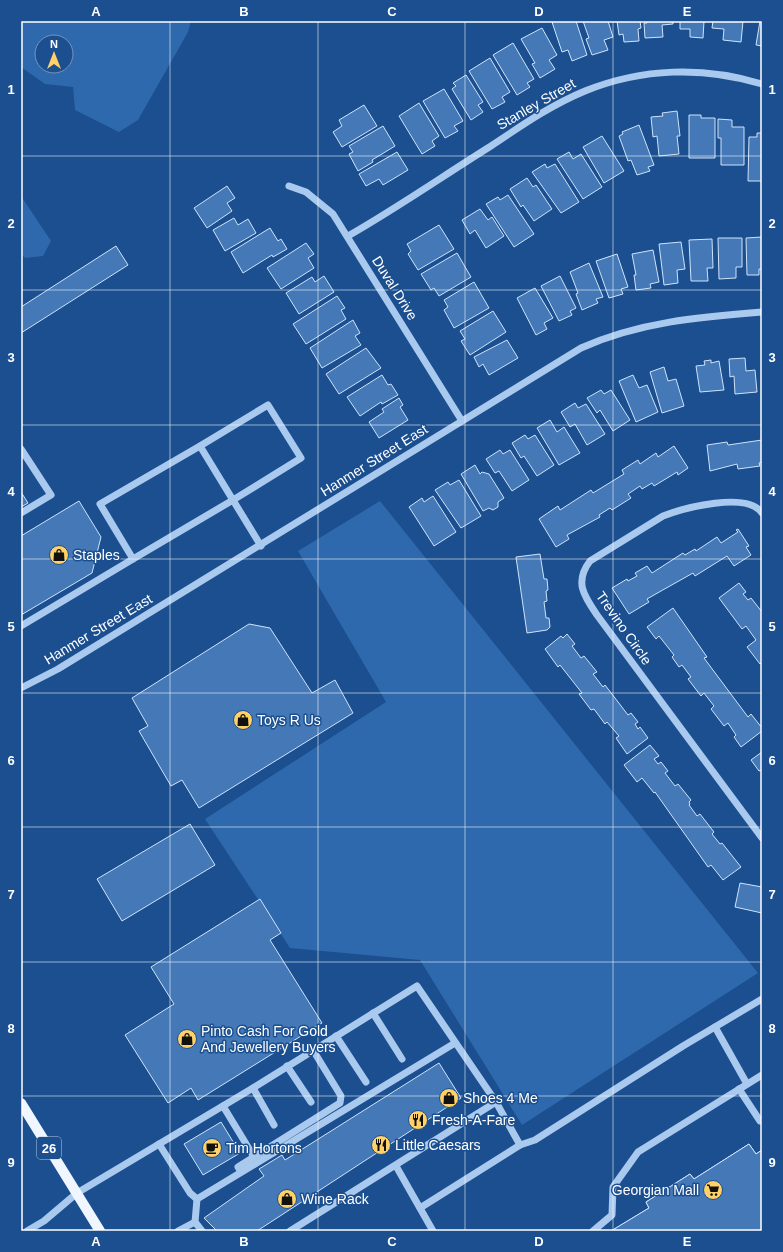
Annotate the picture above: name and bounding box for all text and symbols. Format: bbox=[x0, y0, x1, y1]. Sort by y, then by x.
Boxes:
text: A bbox=[91, 4, 101, 19]
text: B bbox=[239, 4, 249, 19]
text: C bbox=[387, 4, 397, 19]
text: D bbox=[534, 4, 544, 19]
text: E bbox=[683, 4, 692, 19]
north arrow bbox=[34, 34, 74, 74]
text: N bbox=[50, 38, 58, 50]
street label: Stanley Street bbox=[494, 75, 578, 133]
text: 1 bbox=[7, 82, 15, 97]
text: 1 bbox=[768, 82, 776, 97]
text: 2 bbox=[7, 216, 15, 231]
text: 2 bbox=[768, 216, 776, 231]
street label: Duval Drive bbox=[369, 253, 421, 323]
text: 3 bbox=[7, 350, 15, 365]
text: 3 bbox=[768, 350, 776, 365]
street label: Hanmer Street East bbox=[318, 421, 430, 499]
text: 4 bbox=[7, 484, 15, 499]
text: 4 bbox=[768, 484, 776, 499]
shop icon: Staples bbox=[48, 544, 70, 566]
place label: Staples bbox=[73, 547, 120, 563]
street label: Trevino Circle bbox=[593, 588, 655, 668]
street label: Hanmer Street East bbox=[41, 590, 155, 668]
text: 5 bbox=[7, 619, 15, 634]
text: 5 bbox=[768, 619, 776, 634]
shop icon: Toys R Us bbox=[232, 709, 254, 731]
place label: Toys R Us bbox=[257, 712, 321, 728]
text: 6 bbox=[7, 753, 15, 768]
text: 6 bbox=[768, 753, 776, 768]
text: 7 bbox=[7, 887, 15, 902]
text: 7 bbox=[768, 887, 776, 902]
text: 8 bbox=[7, 1021, 15, 1036]
text: 8 bbox=[768, 1021, 776, 1036]
place label: Pinto Cash For Gold And Jewellery Buyers bbox=[201, 1023, 336, 1055]
shop icon: Pinto Cash For Gold And Jewellery Buyers bbox=[176, 1028, 198, 1050]
shop icon: Shoes 4 Me bbox=[438, 1087, 460, 1109]
place label: Shoes 4 Me bbox=[463, 1090, 538, 1106]
restaurant icon: Fresh-A-Fare bbox=[407, 1109, 429, 1131]
place label: Fresh-A-Fare bbox=[432, 1112, 515, 1128]
restaurant icon: Little Caesars bbox=[370, 1134, 392, 1156]
road number: 26 bbox=[37, 1137, 61, 1159]
cafe icon: Tim Hortons bbox=[201, 1137, 223, 1159]
place label: Little Caesars bbox=[395, 1137, 481, 1153]
place label: Tim Hortons bbox=[226, 1140, 302, 1156]
text: 9 bbox=[7, 1155, 15, 1170]
text: 9 bbox=[768, 1155, 776, 1170]
supermarket icon: Georgian Mall bbox=[702, 1179, 724, 1201]
place label: Georgian Mall bbox=[612, 1182, 699, 1198]
shop icon: Wine Rack bbox=[276, 1188, 298, 1210]
place label: Wine Rack bbox=[301, 1191, 370, 1207]
text: A bbox=[91, 1234, 101, 1249]
text: B bbox=[239, 1234, 249, 1249]
text: C bbox=[387, 1234, 397, 1249]
text: D bbox=[534, 1234, 544, 1249]
text: E bbox=[683, 1234, 692, 1249]

